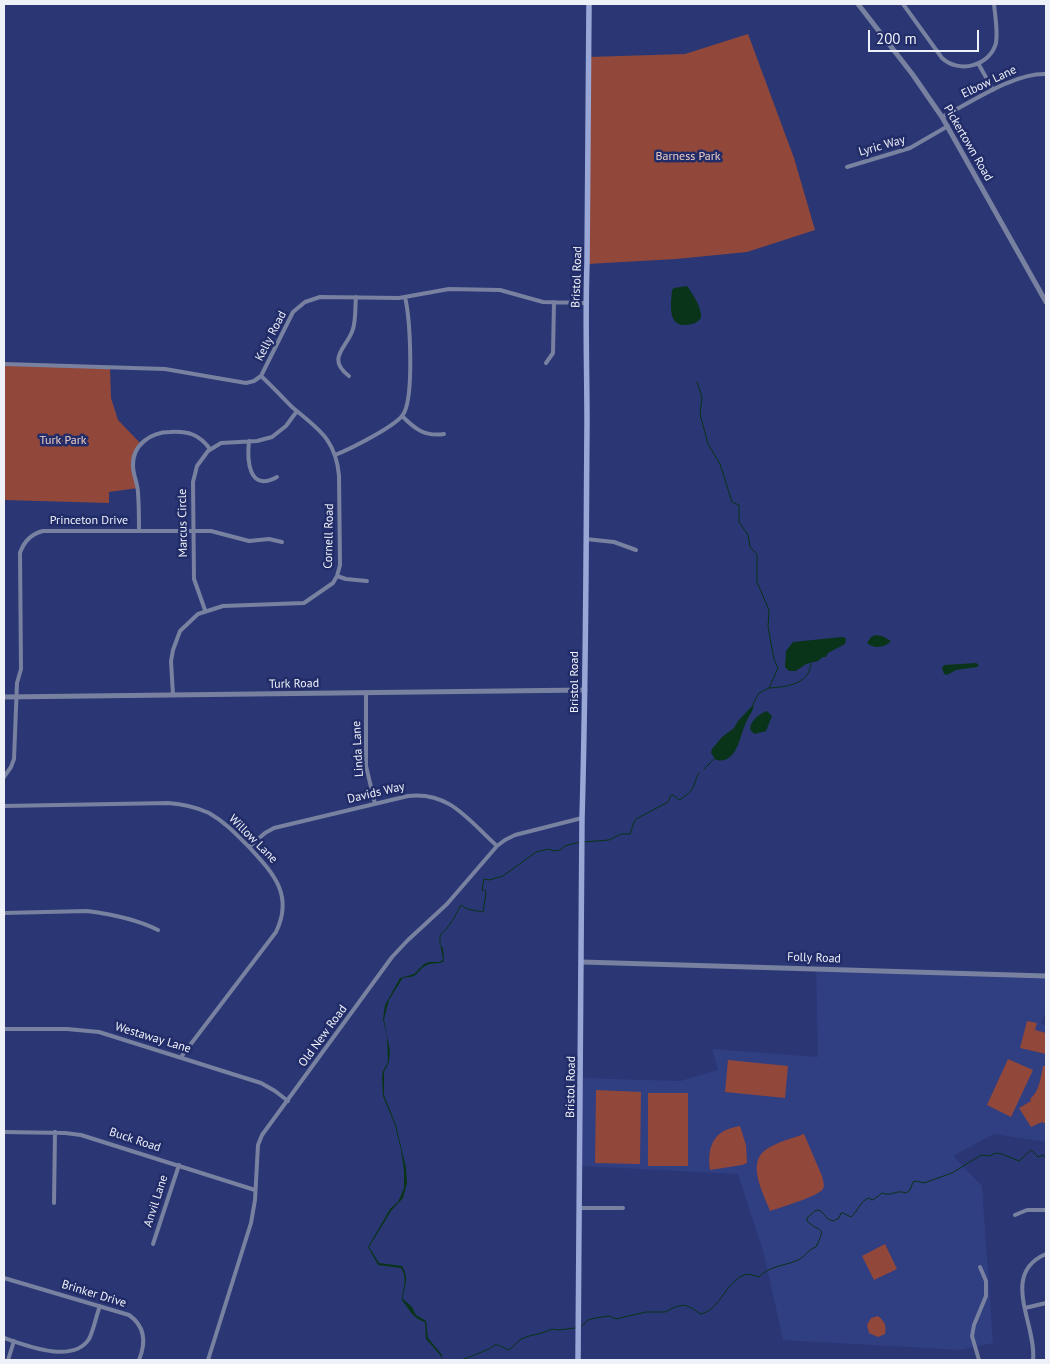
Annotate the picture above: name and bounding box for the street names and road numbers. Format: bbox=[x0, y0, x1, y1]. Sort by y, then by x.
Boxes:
street label: Elbow Lane bbox=[959, 63, 1019, 101]
street label: Pickertown Road bbox=[940, 102, 996, 184]
street label: Lyric Way bbox=[857, 133, 907, 159]
street label: Bristol Road bbox=[569, 246, 585, 308]
street label: Kelly Road bbox=[252, 309, 290, 363]
street label: Marcus Circle bbox=[175, 488, 191, 558]
street label: Cornell Road bbox=[321, 503, 337, 569]
street label: Princeton Drive bbox=[50, 514, 128, 528]
street label: Bristol Road bbox=[568, 651, 582, 713]
street label: Turk Road bbox=[269, 676, 319, 692]
street label: Linda Lane bbox=[349, 721, 367, 777]
street label: Davids Way bbox=[346, 779, 406, 807]
street label: Willow Lane bbox=[226, 812, 280, 866]
street label: Folly Road bbox=[787, 950, 841, 966]
street label: Old New Road bbox=[296, 1002, 350, 1070]
street label: Westaway Lane bbox=[113, 1020, 193, 1056]
street label: Bristol Road bbox=[563, 1056, 579, 1118]
street label: Buck Road bbox=[107, 1125, 163, 1155]
street label: Anvil Lane bbox=[141, 1173, 171, 1229]
street label: Brinker Drive bbox=[60, 1277, 128, 1311]

